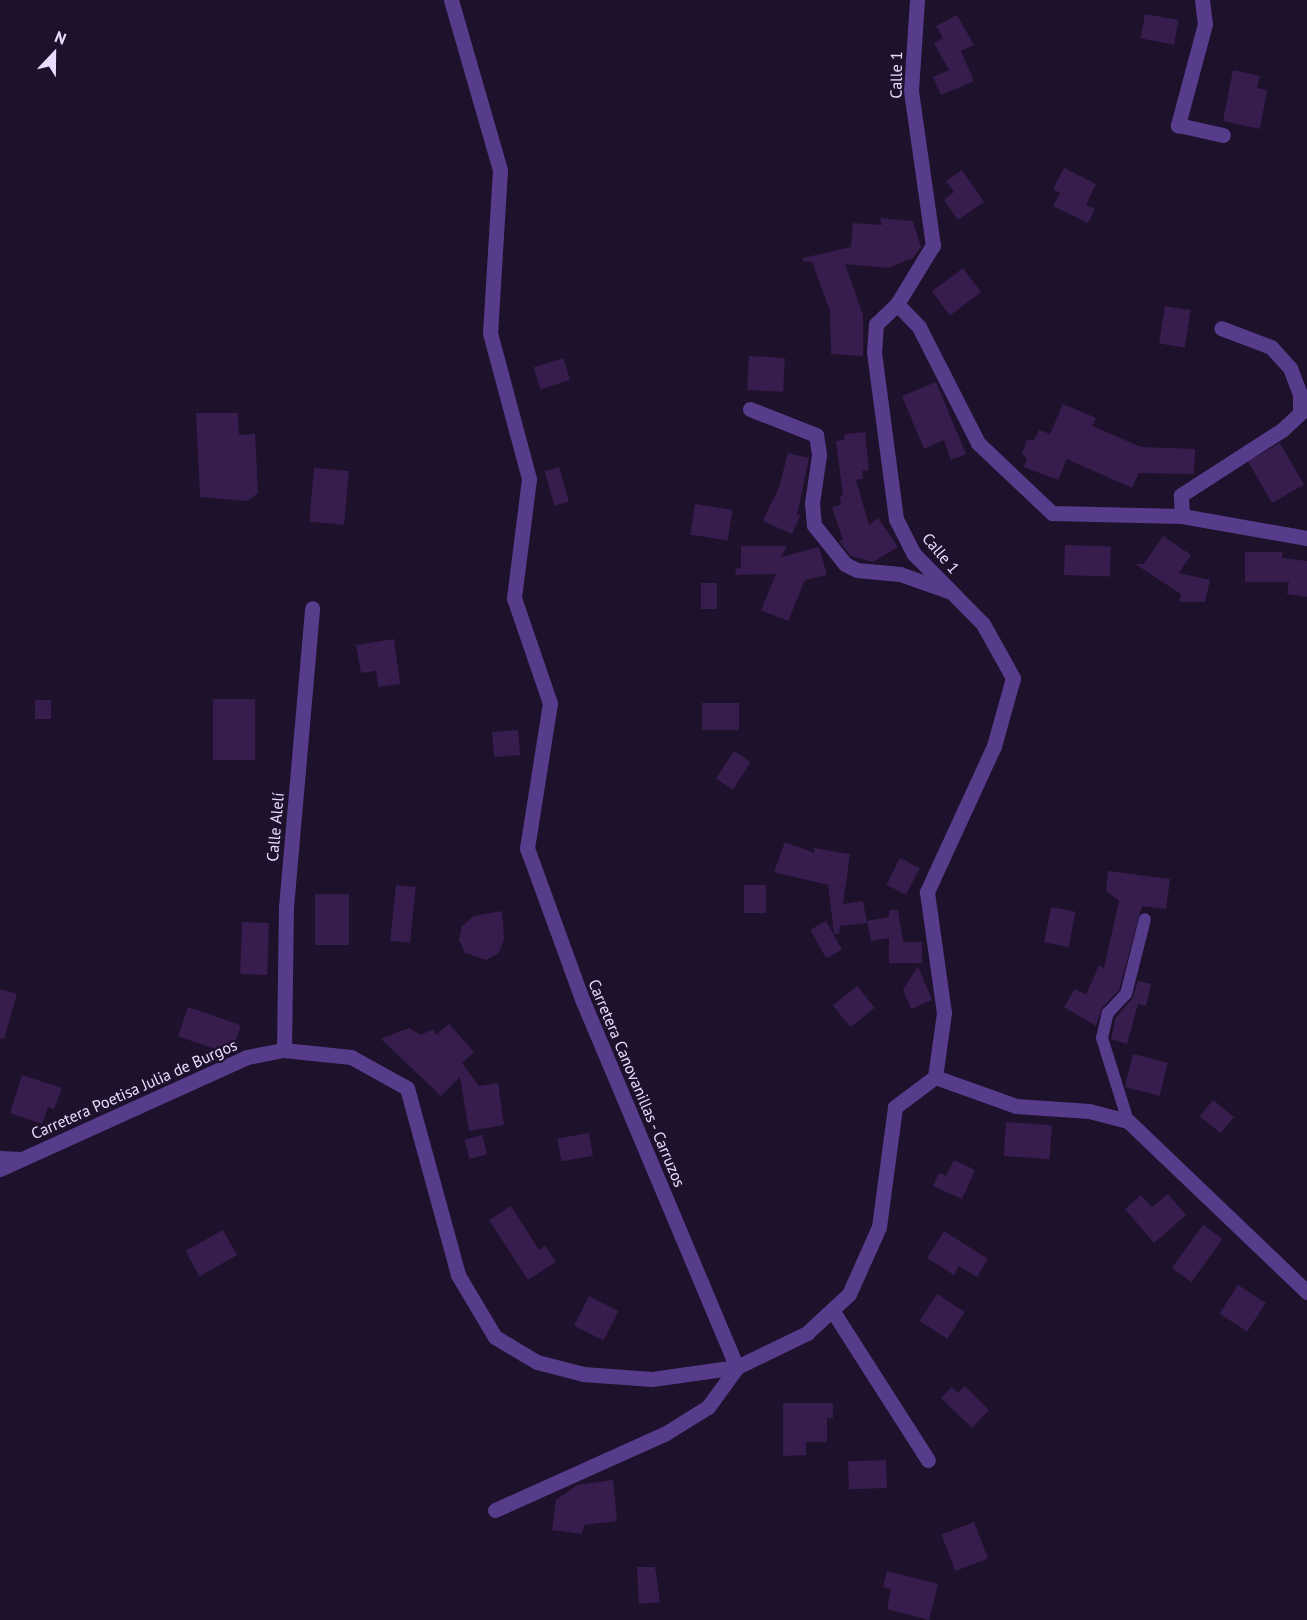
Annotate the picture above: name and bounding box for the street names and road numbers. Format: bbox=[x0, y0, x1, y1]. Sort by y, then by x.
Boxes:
street label: Calle 1 bbox=[886, 51, 906, 99]
street label: Calle 1 bbox=[918, 529, 964, 577]
street label: Calle Alelí bbox=[262, 791, 288, 863]
street label: Carretera Canovanillas - Carruzos bbox=[584, 975, 690, 1191]
street label: Carretera Poetisa Julia de Burgos bbox=[28, 1035, 240, 1143]

